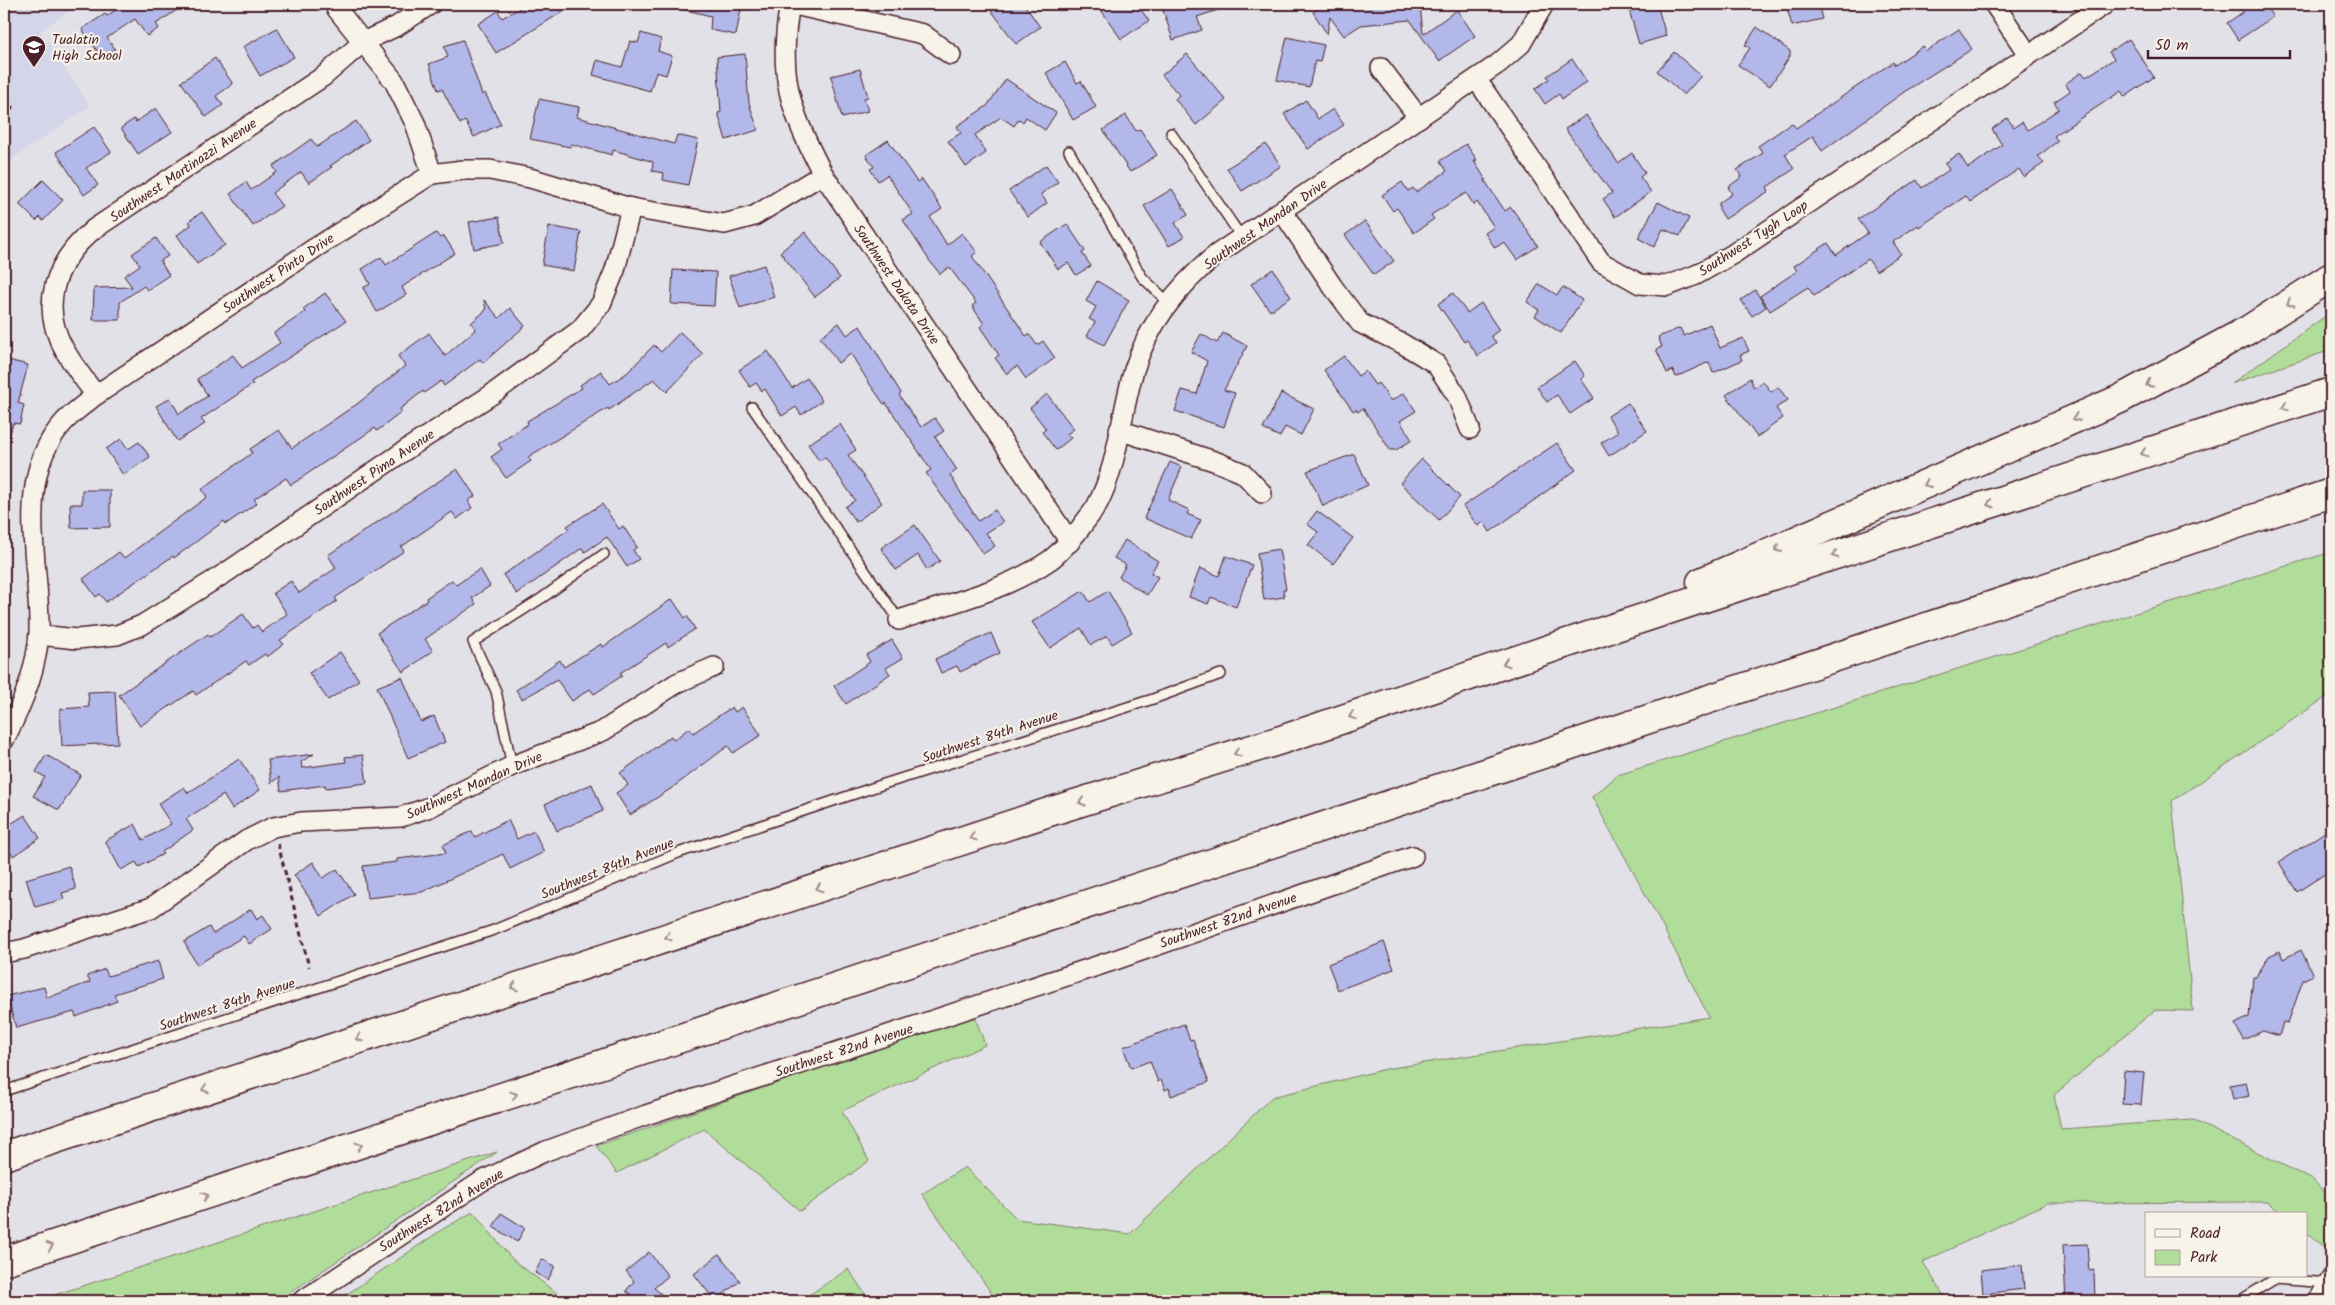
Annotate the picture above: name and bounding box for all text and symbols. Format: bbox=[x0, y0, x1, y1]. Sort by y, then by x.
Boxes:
scale bar bbox=[2148, 28, 2290, 60]
place label: Tualatin High School bbox=[52, 29, 122, 67]
school or university icon: Tualatin High School bbox=[21, 34, 47, 68]
text: 50 m bbox=[2155, 34, 2189, 58]
street label: Southwest Martinazzi Avenue bbox=[105, 113, 262, 229]
street label: Southwest Mandan Drive bbox=[1199, 173, 1333, 276]
street label: Southwest Tygh Loop bbox=[1694, 195, 1813, 283]
street label: Southwest Dakota Drive bbox=[847, 220, 945, 350]
street label: Southwest Pinto Drive bbox=[218, 228, 340, 320]
one-way arrow bbox=[2286, 297, 2296, 306]
one-way arrow bbox=[2145, 378, 2154, 388]
one-way arrow bbox=[2281, 401, 2290, 411]
one-way arrow bbox=[2072, 412, 2081, 423]
street label: Southwest Pima Avenue bbox=[310, 424, 440, 522]
one-way arrow bbox=[2140, 448, 2149, 458]
one-way arrow bbox=[1923, 477, 1932, 488]
one-way arrow bbox=[1986, 498, 1994, 508]
one-way arrow bbox=[1774, 542, 1783, 553]
one-way arrow bbox=[1832, 549, 1840, 559]
one-way arrow bbox=[1502, 658, 1511, 668]
street label: Southwest 84th Avenue bbox=[919, 704, 1062, 769]
one-way arrow bbox=[1349, 710, 1357, 720]
street label: Southwest Mandan Drive bbox=[403, 746, 547, 826]
one-way arrow bbox=[1233, 748, 1242, 758]
one-way arrow bbox=[1078, 796, 1087, 806]
one-way arrow bbox=[970, 831, 978, 841]
street label: Southwest 84th Avenue bbox=[537, 832, 678, 906]
one-way arrow bbox=[815, 882, 824, 892]
street label: Southwest 82nd Avenue bbox=[1157, 887, 1301, 955]
one-way arrow bbox=[665, 931, 673, 941]
street label: Southwest 84th Avenue bbox=[156, 972, 299, 1037]
one-way arrow bbox=[510, 982, 519, 992]
street label: Southwest 82nd Avenue bbox=[772, 1018, 917, 1084]
one-way arrow bbox=[356, 1032, 364, 1042]
one-way arrow bbox=[201, 1083, 210, 1093]
one-way arrow bbox=[509, 1091, 517, 1101]
one-way arrow bbox=[354, 1141, 363, 1151]
street label: Southwest 82nd Avenue bbox=[375, 1163, 509, 1258]
one-way arrow bbox=[200, 1192, 208, 1202]
legend bbox=[2145, 1212, 2308, 1278]
text: Road bbox=[2190, 1222, 2221, 1246]
one-way arrow bbox=[45, 1242, 54, 1252]
text: Park bbox=[2190, 1246, 2218, 1270]

